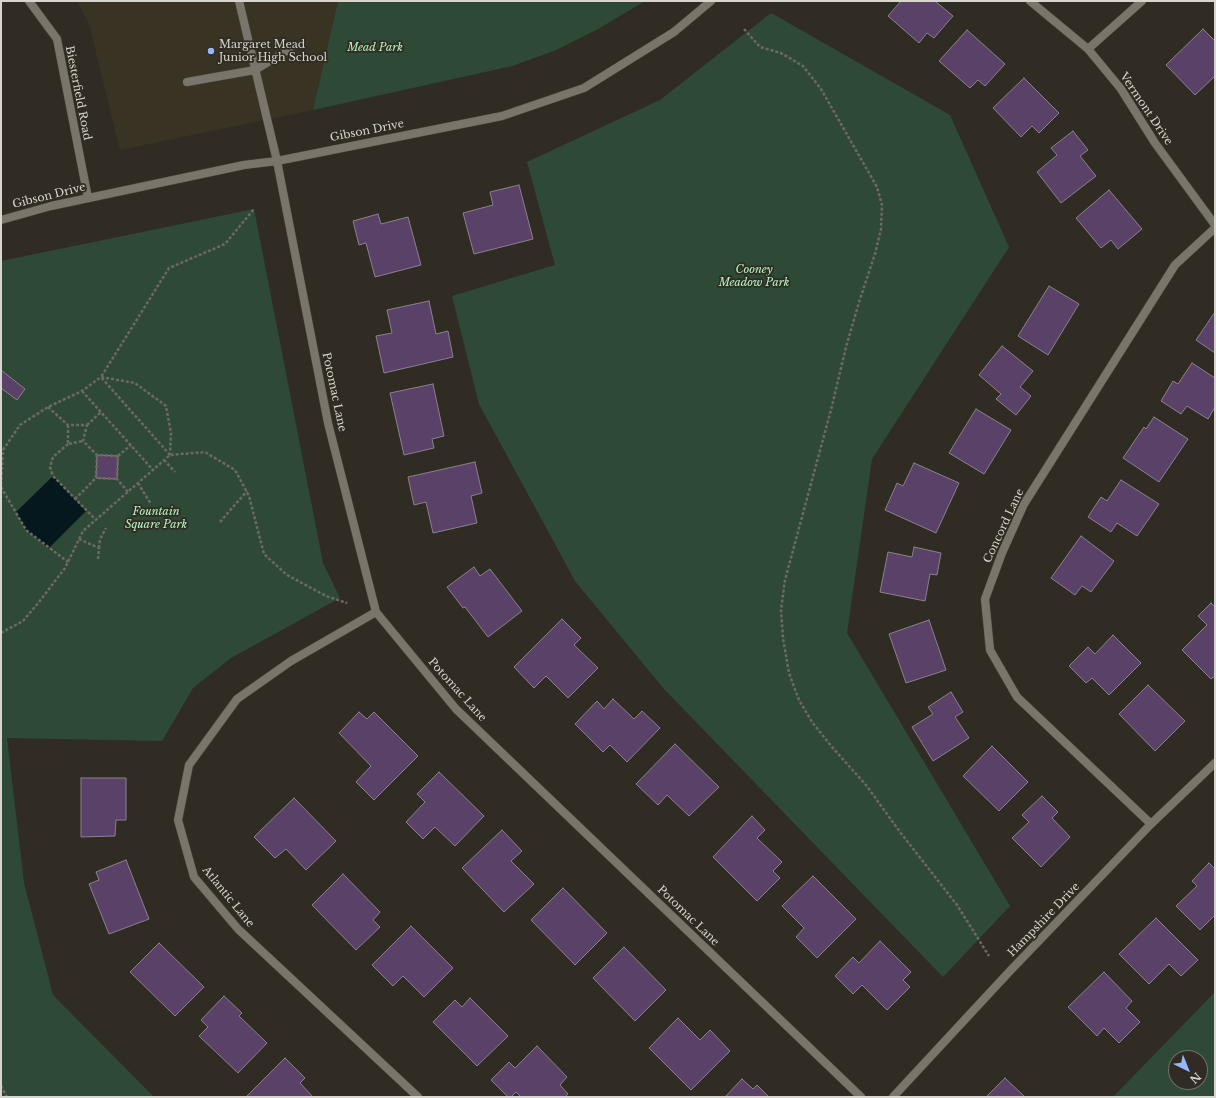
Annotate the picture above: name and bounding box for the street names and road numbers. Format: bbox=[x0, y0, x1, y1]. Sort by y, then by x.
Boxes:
street label: Biesterfield Road bbox=[62, 45, 94, 141]
street label: Vermont Drive bbox=[1117, 70, 1175, 148]
street label: Gibson Drive bbox=[329, 117, 405, 145]
street label: Gibson Drive bbox=[11, 181, 87, 211]
street label: Potomac Lane bbox=[319, 351, 349, 433]
street label: Concord Lane bbox=[981, 487, 1027, 565]
street label: Potomac Lane bbox=[425, 656, 489, 724]
street label: Atlantic Lane bbox=[199, 864, 257, 930]
street label: Hampshire Drive bbox=[1005, 880, 1083, 960]
street label: Potomac Lane bbox=[654, 883, 722, 949]

